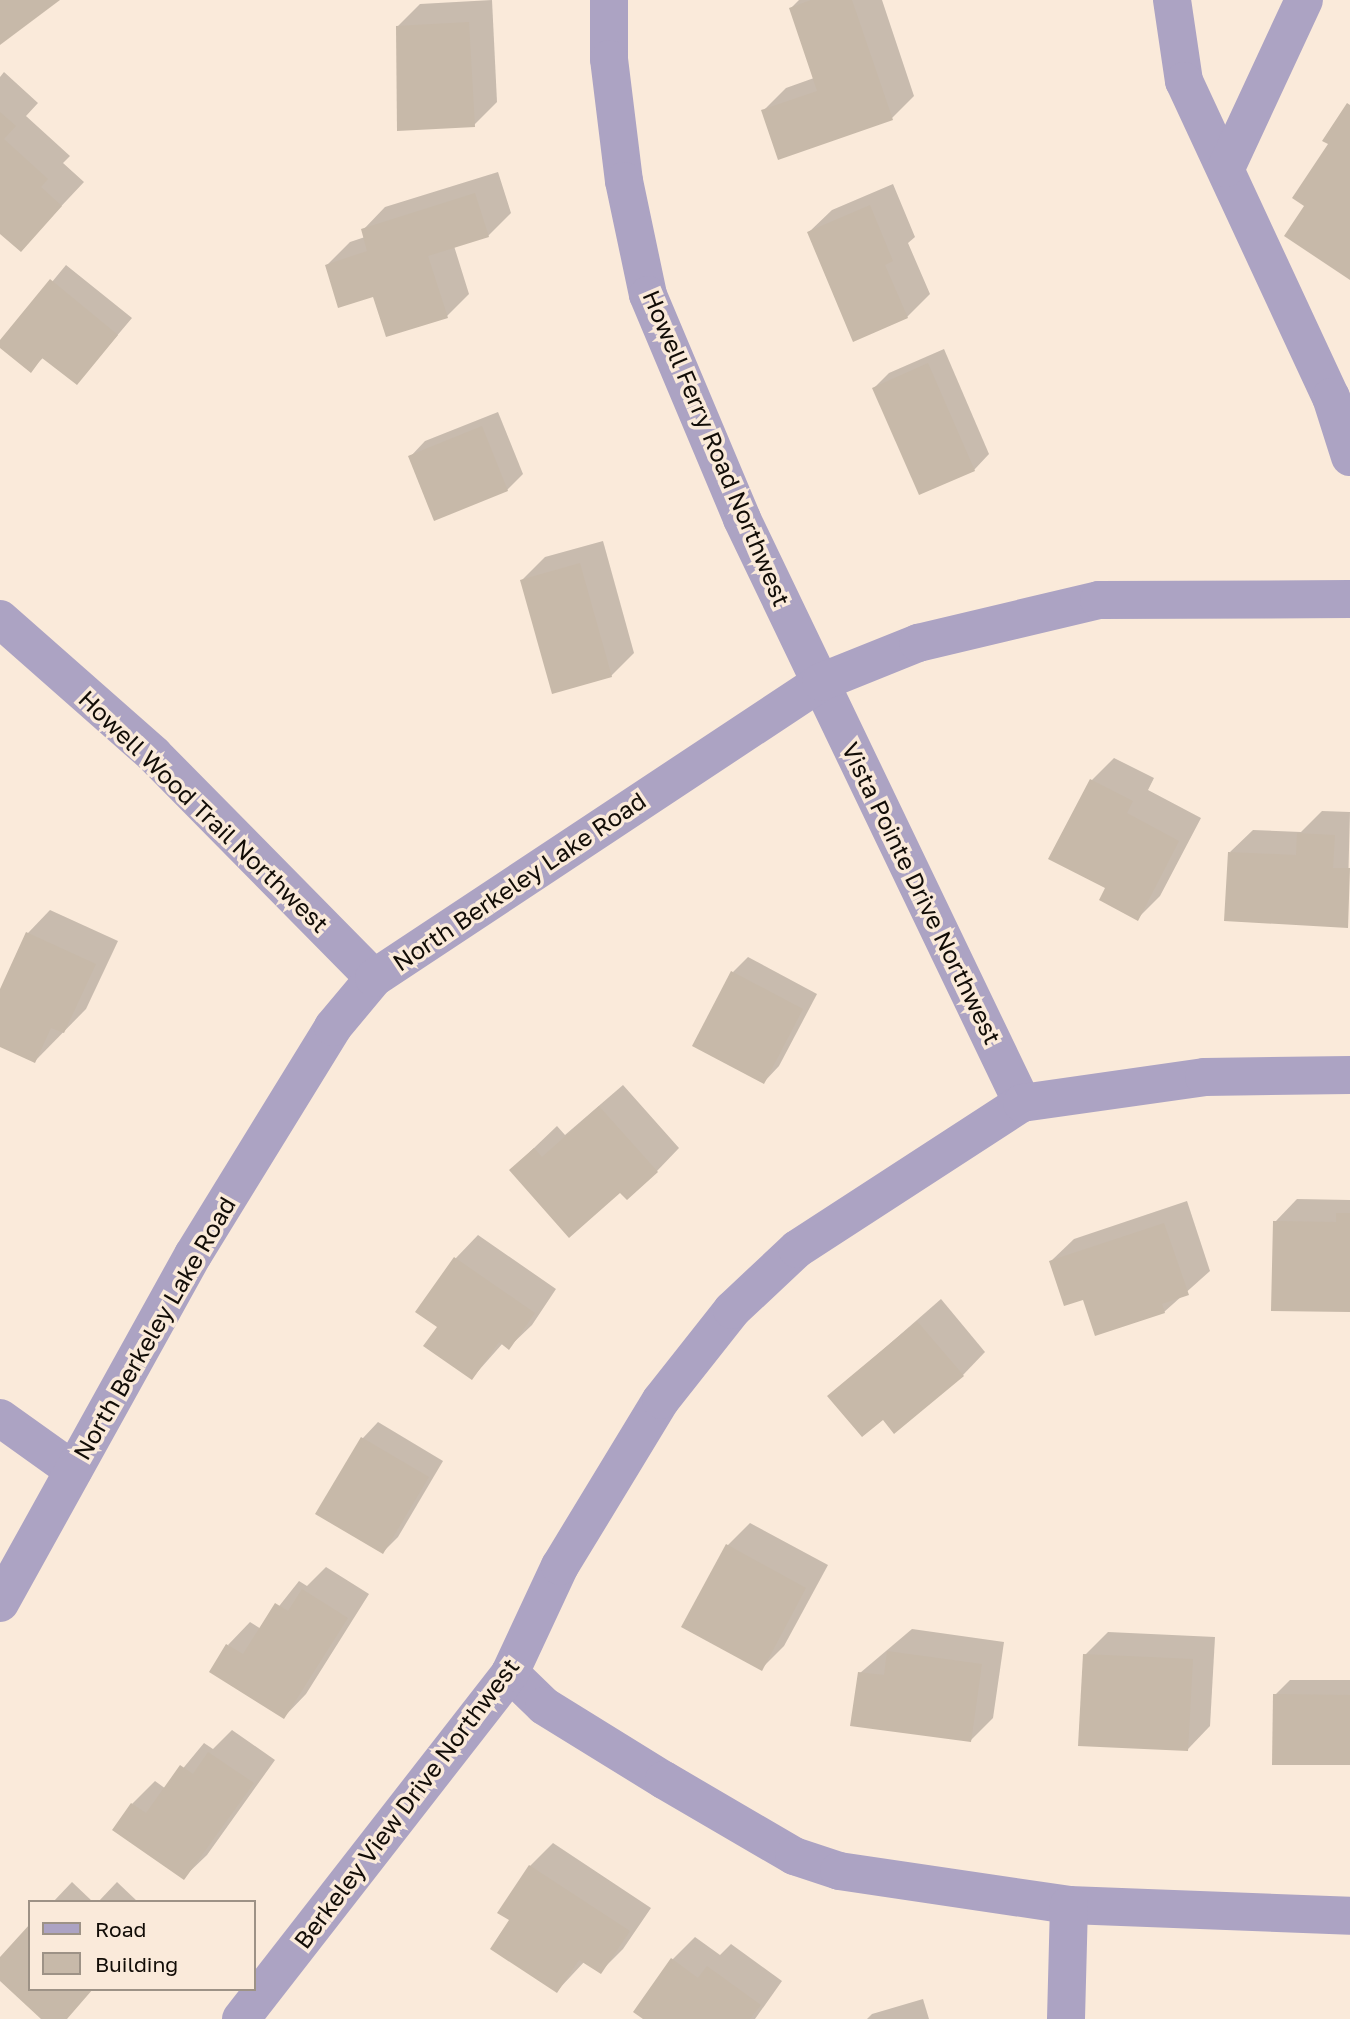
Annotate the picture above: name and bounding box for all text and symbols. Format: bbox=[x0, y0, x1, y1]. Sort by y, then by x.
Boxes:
street label: Howell Ferry Road Northwest bbox=[637, 286, 797, 610]
street label: Howell Wood Trail Northwest bbox=[73, 684, 335, 938]
street label: Vista Pointe Drive Northwest bbox=[836, 737, 1008, 1049]
street label: North Berkeley Lake Road bbox=[387, 786, 651, 976]
street label: North Berkeley Lake Road bbox=[67, 1191, 241, 1465]
street label: Berkeley View Drive Northwest bbox=[287, 1652, 525, 1954]
legend bbox=[28, 1900, 256, 1991]
text: Road bbox=[95, 1916, 146, 1942]
text: Building bbox=[95, 1951, 178, 1977]

